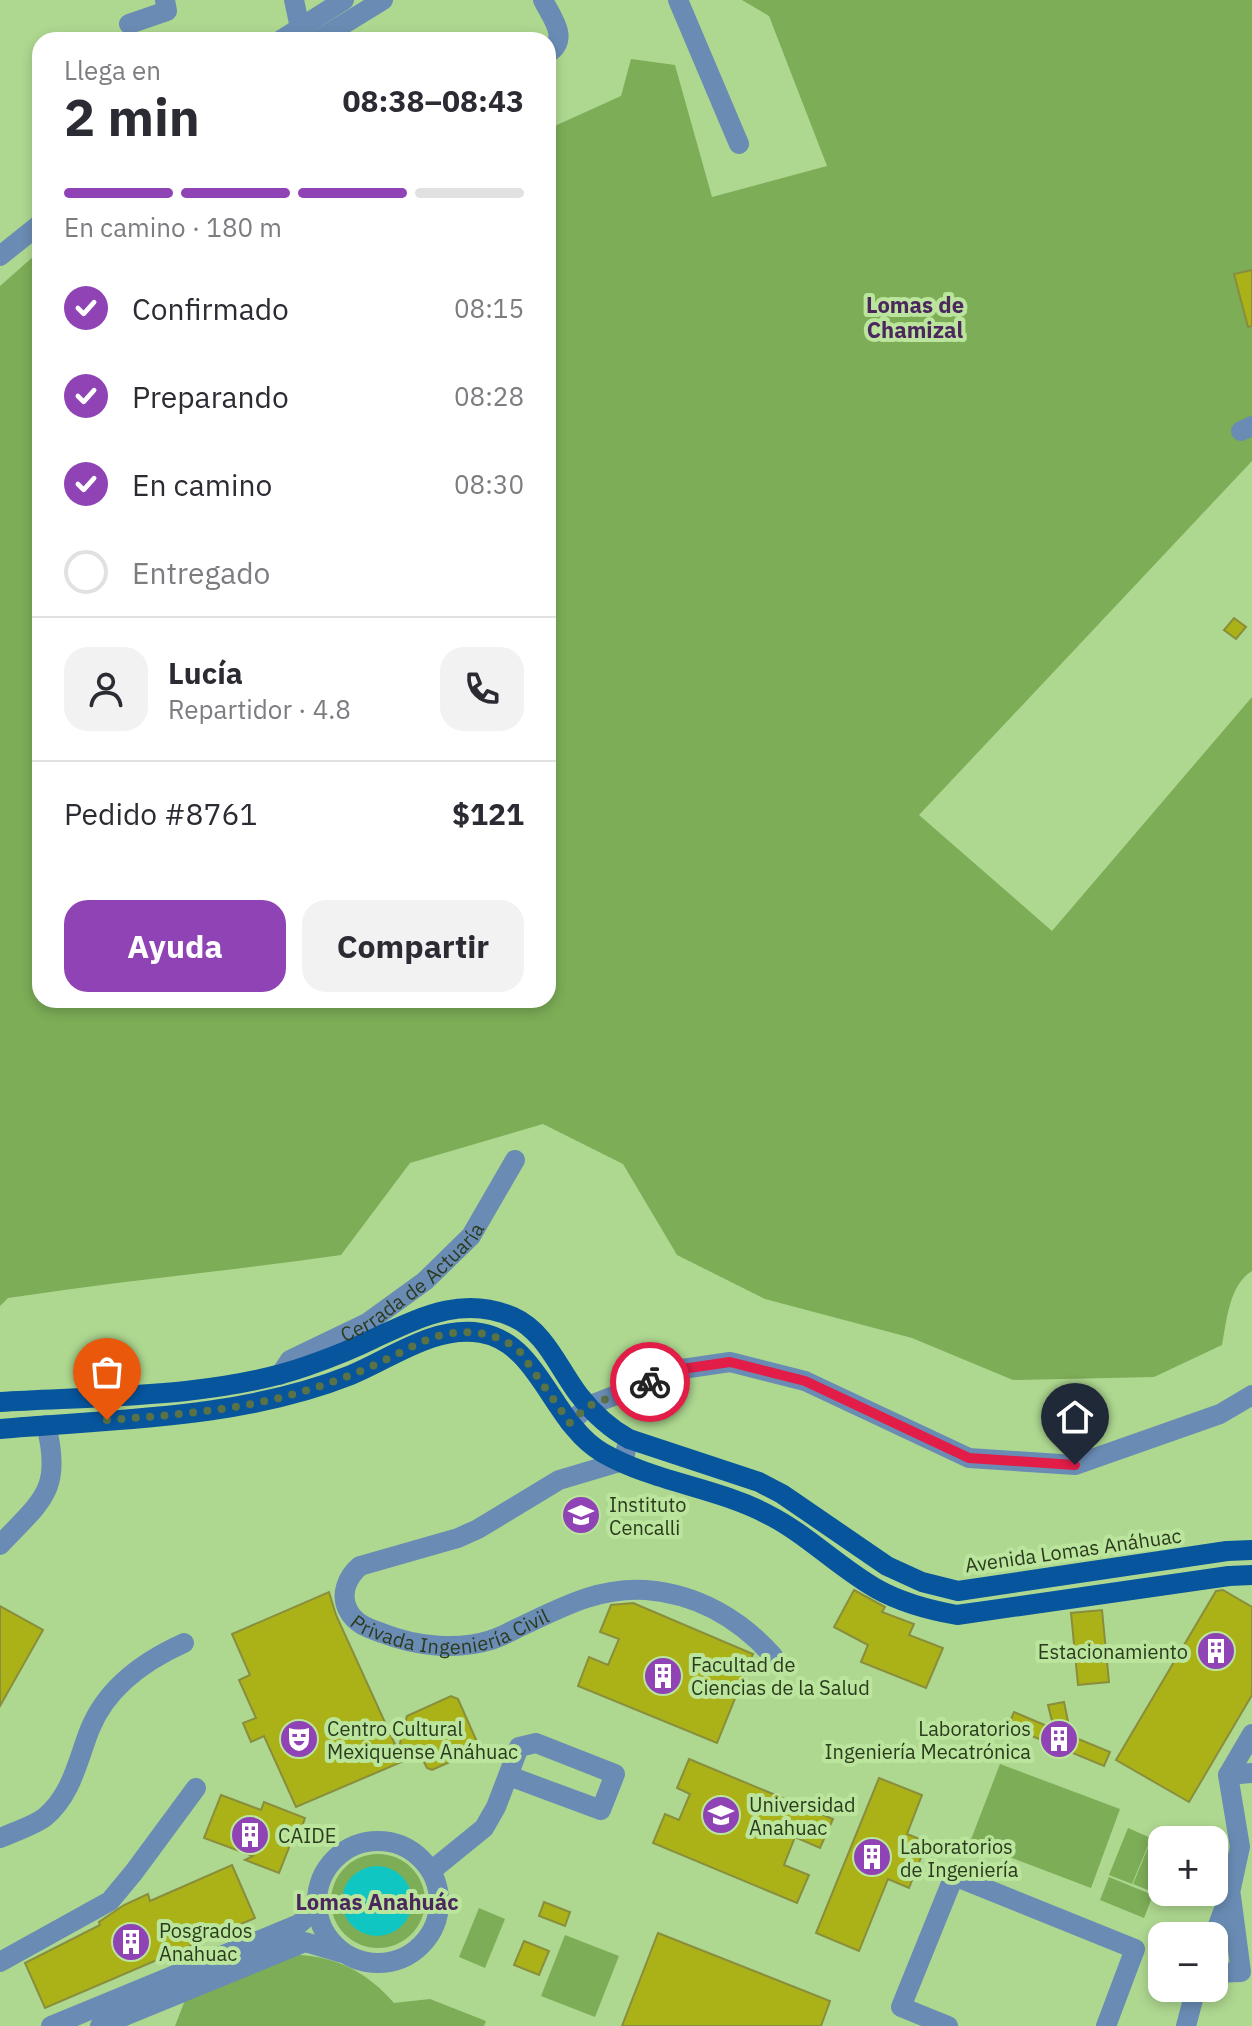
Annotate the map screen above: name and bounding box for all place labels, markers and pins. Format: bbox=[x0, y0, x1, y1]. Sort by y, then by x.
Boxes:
pin bbox=[73, 1338, 141, 1420]
pin bbox=[1041, 1383, 1109, 1465]
place label: Instituto Cencalli bbox=[609, 1491, 687, 1541]
school or university icon: Instituto Cencalli bbox=[560, 1494, 602, 1536]
building icon: Estacionamiento bbox=[1195, 1630, 1237, 1672]
place label: Estacionamiento bbox=[1038, 1638, 1188, 1665]
place label: Facultad de Ciencias de la Salud bbox=[691, 1651, 870, 1701]
building icon: Facultad de Ciencias de la Salud bbox=[642, 1655, 684, 1697]
place label: Centro Cultural Mexiquense Anáhuac bbox=[327, 1715, 518, 1765]
place label: Laboratorios Ingeniería Mecatrónica bbox=[825, 1715, 1031, 1765]
theatre icon: Centro Cultural Mexiquense Anáhuac bbox=[278, 1718, 320, 1760]
building icon: Laboratorios Ingeniería Mecatrónica bbox=[1038, 1718, 1080, 1760]
place label: Universidad Anahuac bbox=[749, 1791, 856, 1841]
school or university icon: Universidad Anahuac bbox=[700, 1794, 742, 1836]
building icon: CAIDE bbox=[229, 1814, 271, 1856]
place label: CAIDE bbox=[278, 1822, 336, 1849]
place label: Laboratorios de Ingeniería bbox=[900, 1833, 1019, 1883]
building icon: Laboratorios de Ingeniería bbox=[851, 1836, 893, 1878]
place label: Posgrados Anahuac bbox=[159, 1917, 253, 1967]
building icon: Posgrados Anahuac bbox=[110, 1921, 152, 1963]

